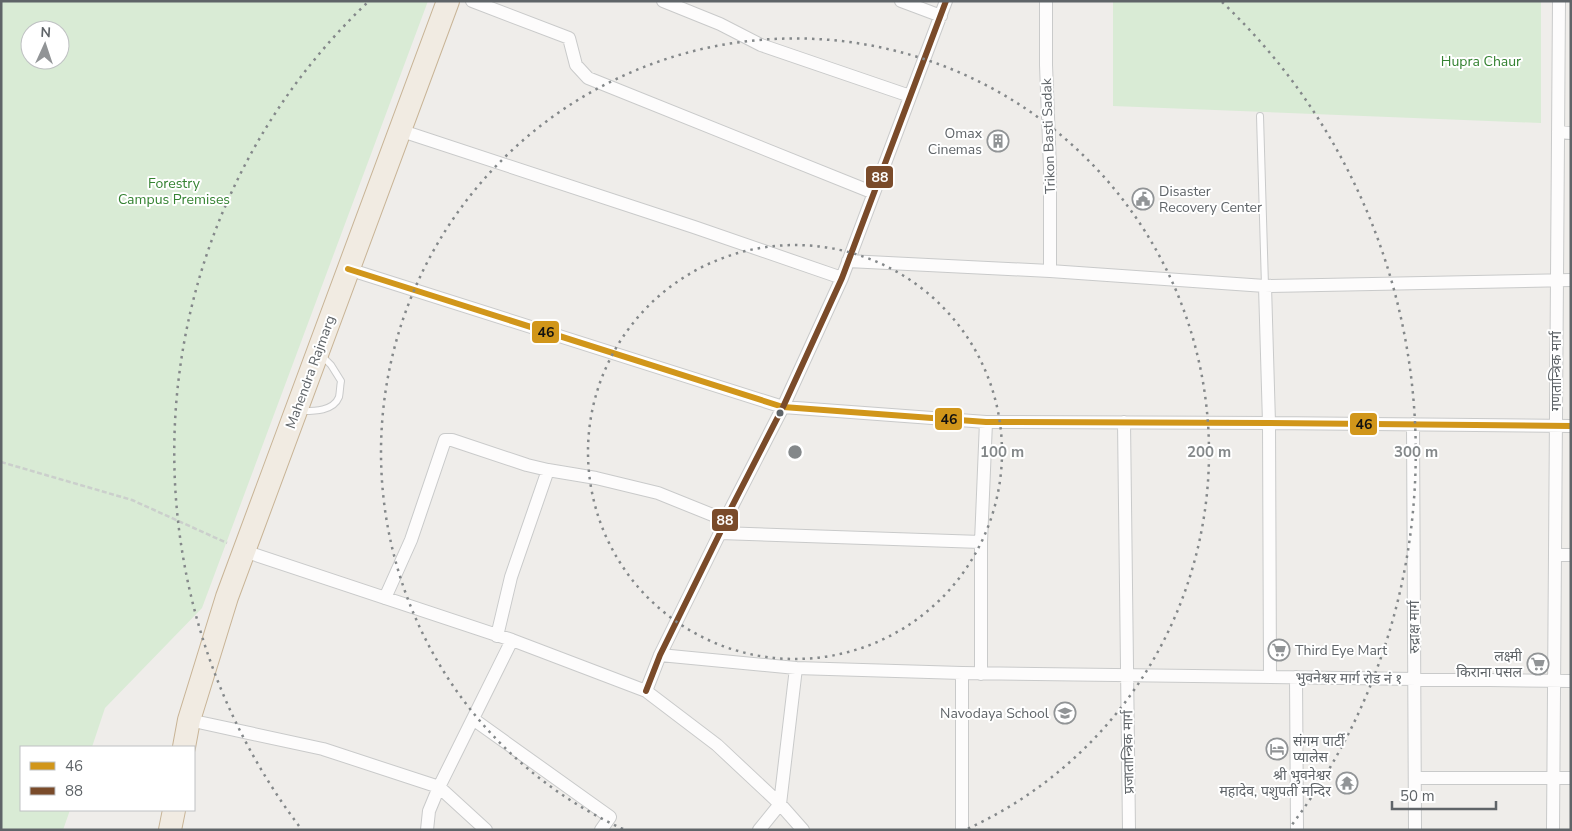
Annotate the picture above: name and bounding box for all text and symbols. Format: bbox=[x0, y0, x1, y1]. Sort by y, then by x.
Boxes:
north arrow bbox=[20, 20, 70, 70]
text: N bbox=[40, 23, 51, 42]
park label: Hupra Chaur bbox=[1441, 52, 1521, 71]
street label: Trikon Basti Sadak bbox=[1037, 77, 1060, 194]
place label: Omax Cinemas bbox=[928, 124, 983, 159]
building icon: Omax Cinemas bbox=[986, 129, 1010, 153]
line badge: 88 bbox=[865, 165, 894, 189]
text: 88 bbox=[872, 168, 888, 187]
park label: Forestry Campus Premises bbox=[118, 174, 230, 209]
place label: Disaster Recovery Center bbox=[1159, 182, 1262, 217]
public building icon: Disaster Recovery Center bbox=[1131, 187, 1155, 211]
street label: Mahendra Rajmarg bbox=[281, 313, 340, 432]
line badge: 46 bbox=[531, 320, 560, 344]
text: 46 bbox=[538, 323, 554, 342]
street label: गणतान्त्रिक मार्ग bbox=[1547, 330, 1566, 411]
line badge: 46 bbox=[934, 407, 963, 431]
unlabelled marker bbox=[775, 408, 785, 418]
text: 46 bbox=[941, 410, 957, 429]
line badge: 46 bbox=[1349, 412, 1378, 436]
text: 46 bbox=[1356, 415, 1372, 434]
text: 100 m bbox=[980, 442, 1024, 462]
text: 200 m bbox=[1187, 442, 1231, 462]
text: 300 m bbox=[1394, 442, 1438, 462]
centre of rings bbox=[786, 443, 804, 461]
line badge: 88 bbox=[711, 508, 739, 532]
text: 88 bbox=[717, 511, 733, 530]
street label: रुद्राक्ष मार्ग bbox=[1405, 599, 1424, 653]
supermarket icon: Third Eye Mart bbox=[1267, 638, 1291, 662]
place label: Third Eye Mart bbox=[1295, 641, 1387, 660]
place label: लक्ष्मी किराना पसल bbox=[1456, 647, 1522, 682]
supermarket icon: लक्ष्मी किराना पसल bbox=[1526, 652, 1550, 676]
street label: भुवनेश्वर मार्ग रोड नं १ bbox=[1295, 668, 1403, 689]
school or university icon: Navodaya School bbox=[1053, 701, 1077, 725]
place label: Navodaya School bbox=[940, 704, 1050, 723]
street label: प्रजातान्त्रिक मार्ग bbox=[1118, 709, 1139, 794]
place label: संगम पार्टी प्यालेस bbox=[1293, 732, 1346, 767]
hotel icon: संगम पार्टी प्यालेस bbox=[1265, 737, 1289, 761]
legend bbox=[20, 746, 195, 811]
text: 46 bbox=[65, 756, 83, 776]
place label: श्री भुवनेश्वर महादेव, पशुपती मन्दिर bbox=[1219, 766, 1331, 801]
temple icon: श्री भुवनेश्वर महादेव, पशुपती मन्दिर bbox=[1335, 771, 1359, 795]
scale bar bbox=[1392, 778, 1496, 810]
text: 88 bbox=[65, 781, 83, 801]
text: 50 m bbox=[1400, 786, 1435, 806]

